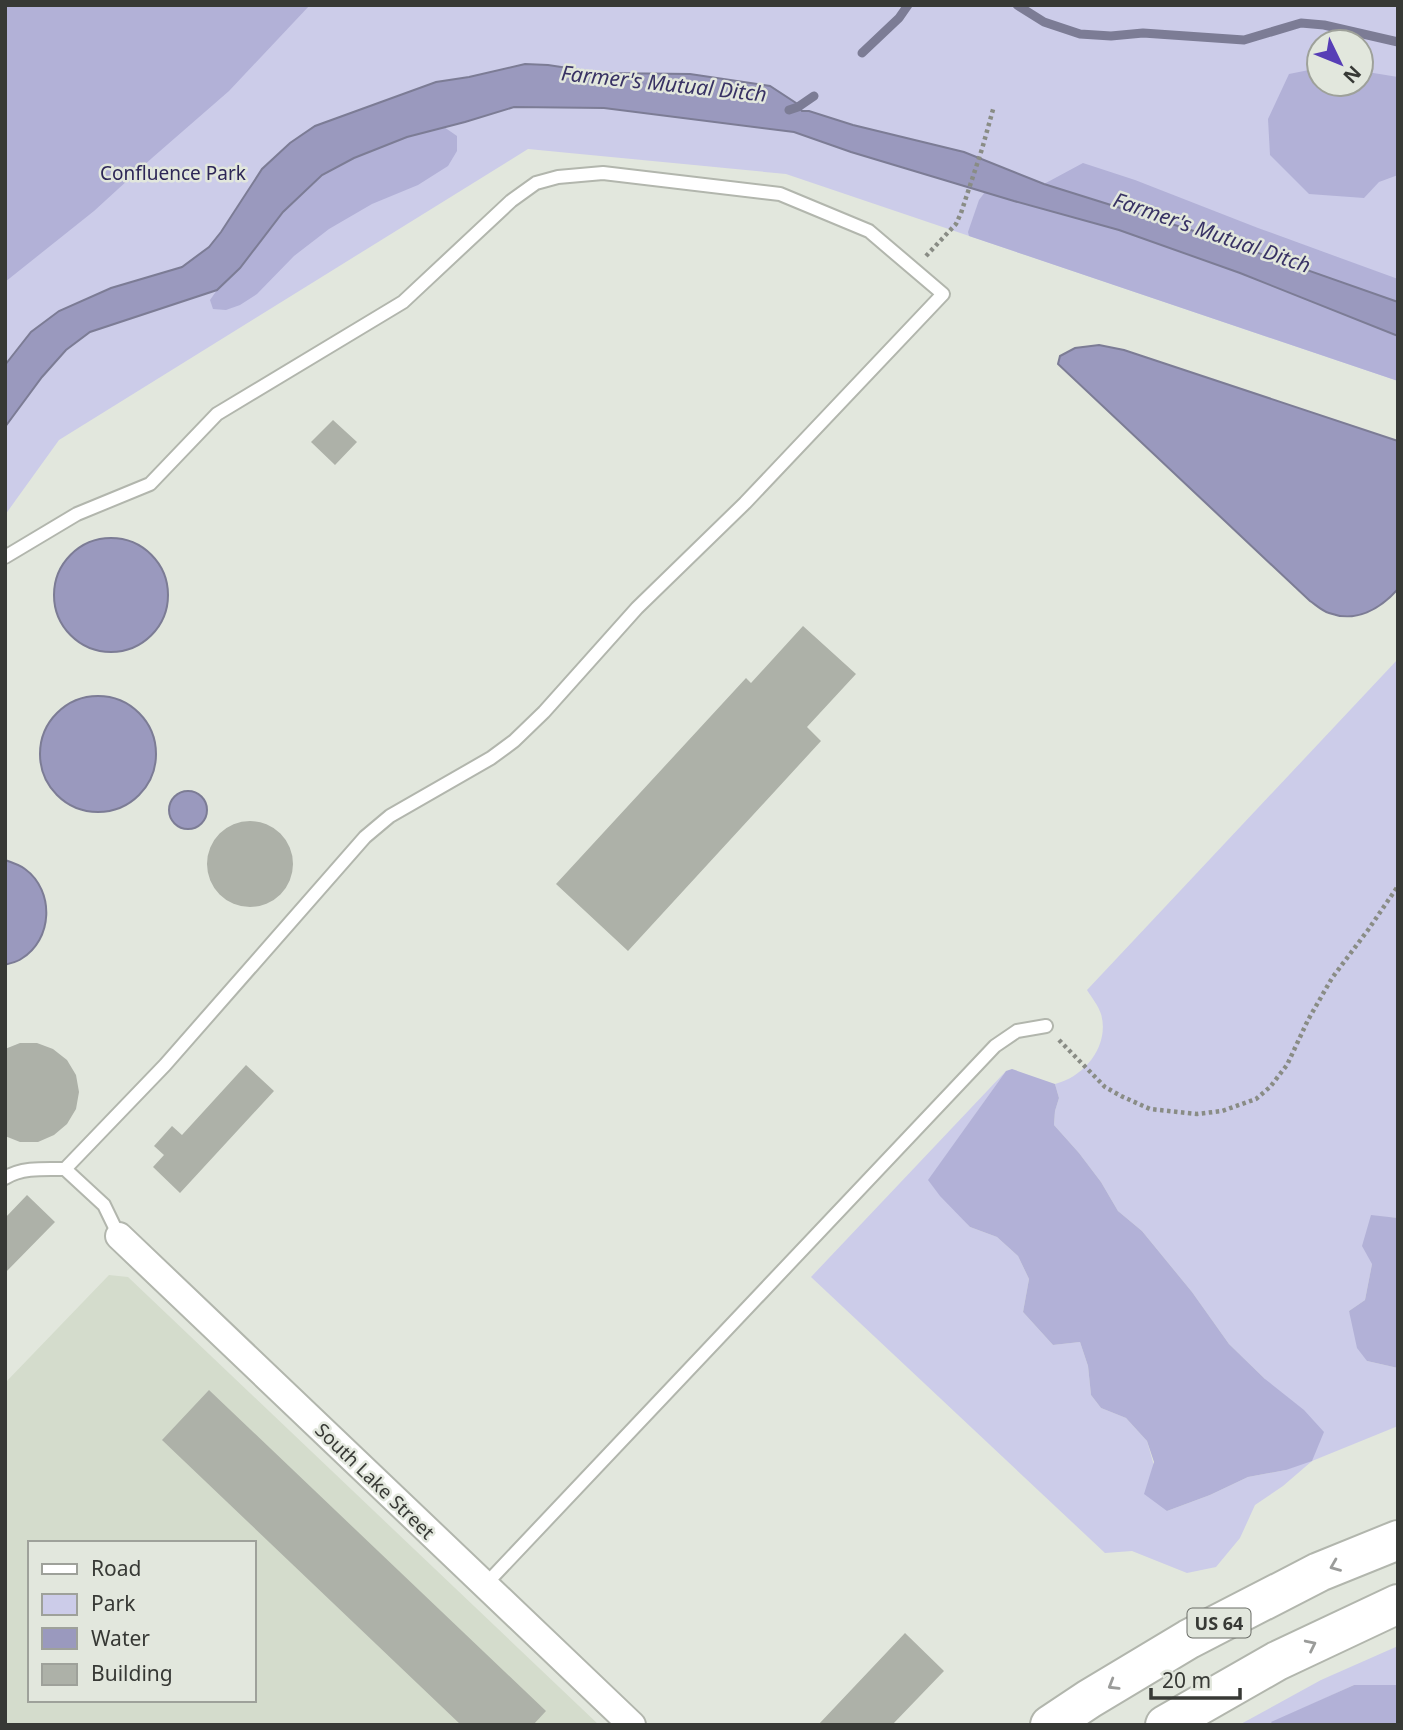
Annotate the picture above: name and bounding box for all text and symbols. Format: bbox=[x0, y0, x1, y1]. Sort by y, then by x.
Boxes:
north arrow bbox=[1305, 28, 1375, 98]
water label: Farmer's Mutual Ditch bbox=[560, 58, 768, 108]
text: N bbox=[1338, 60, 1367, 89]
park label: Confluence Park bbox=[100, 160, 246, 186]
water label: Farmer's Mutual Ditch bbox=[1110, 185, 1314, 279]
street label: South Lake Street bbox=[310, 1417, 440, 1545]
legend bbox=[28, 1541, 256, 1702]
text: Road bbox=[91, 1554, 141, 1582]
one-way arrow bbox=[1329, 1557, 1341, 1571]
text: Park bbox=[91, 1589, 136, 1617]
road number: US 64 bbox=[1188, 1608, 1250, 1638]
text: Water bbox=[91, 1624, 150, 1652]
one-way arrow bbox=[1303, 1639, 1316, 1653]
scale bar bbox=[1151, 1656, 1240, 1700]
text: Building bbox=[91, 1659, 173, 1687]
text: 20 m bbox=[1162, 1666, 1211, 1694]
one-way arrow bbox=[1107, 1676, 1120, 1689]

